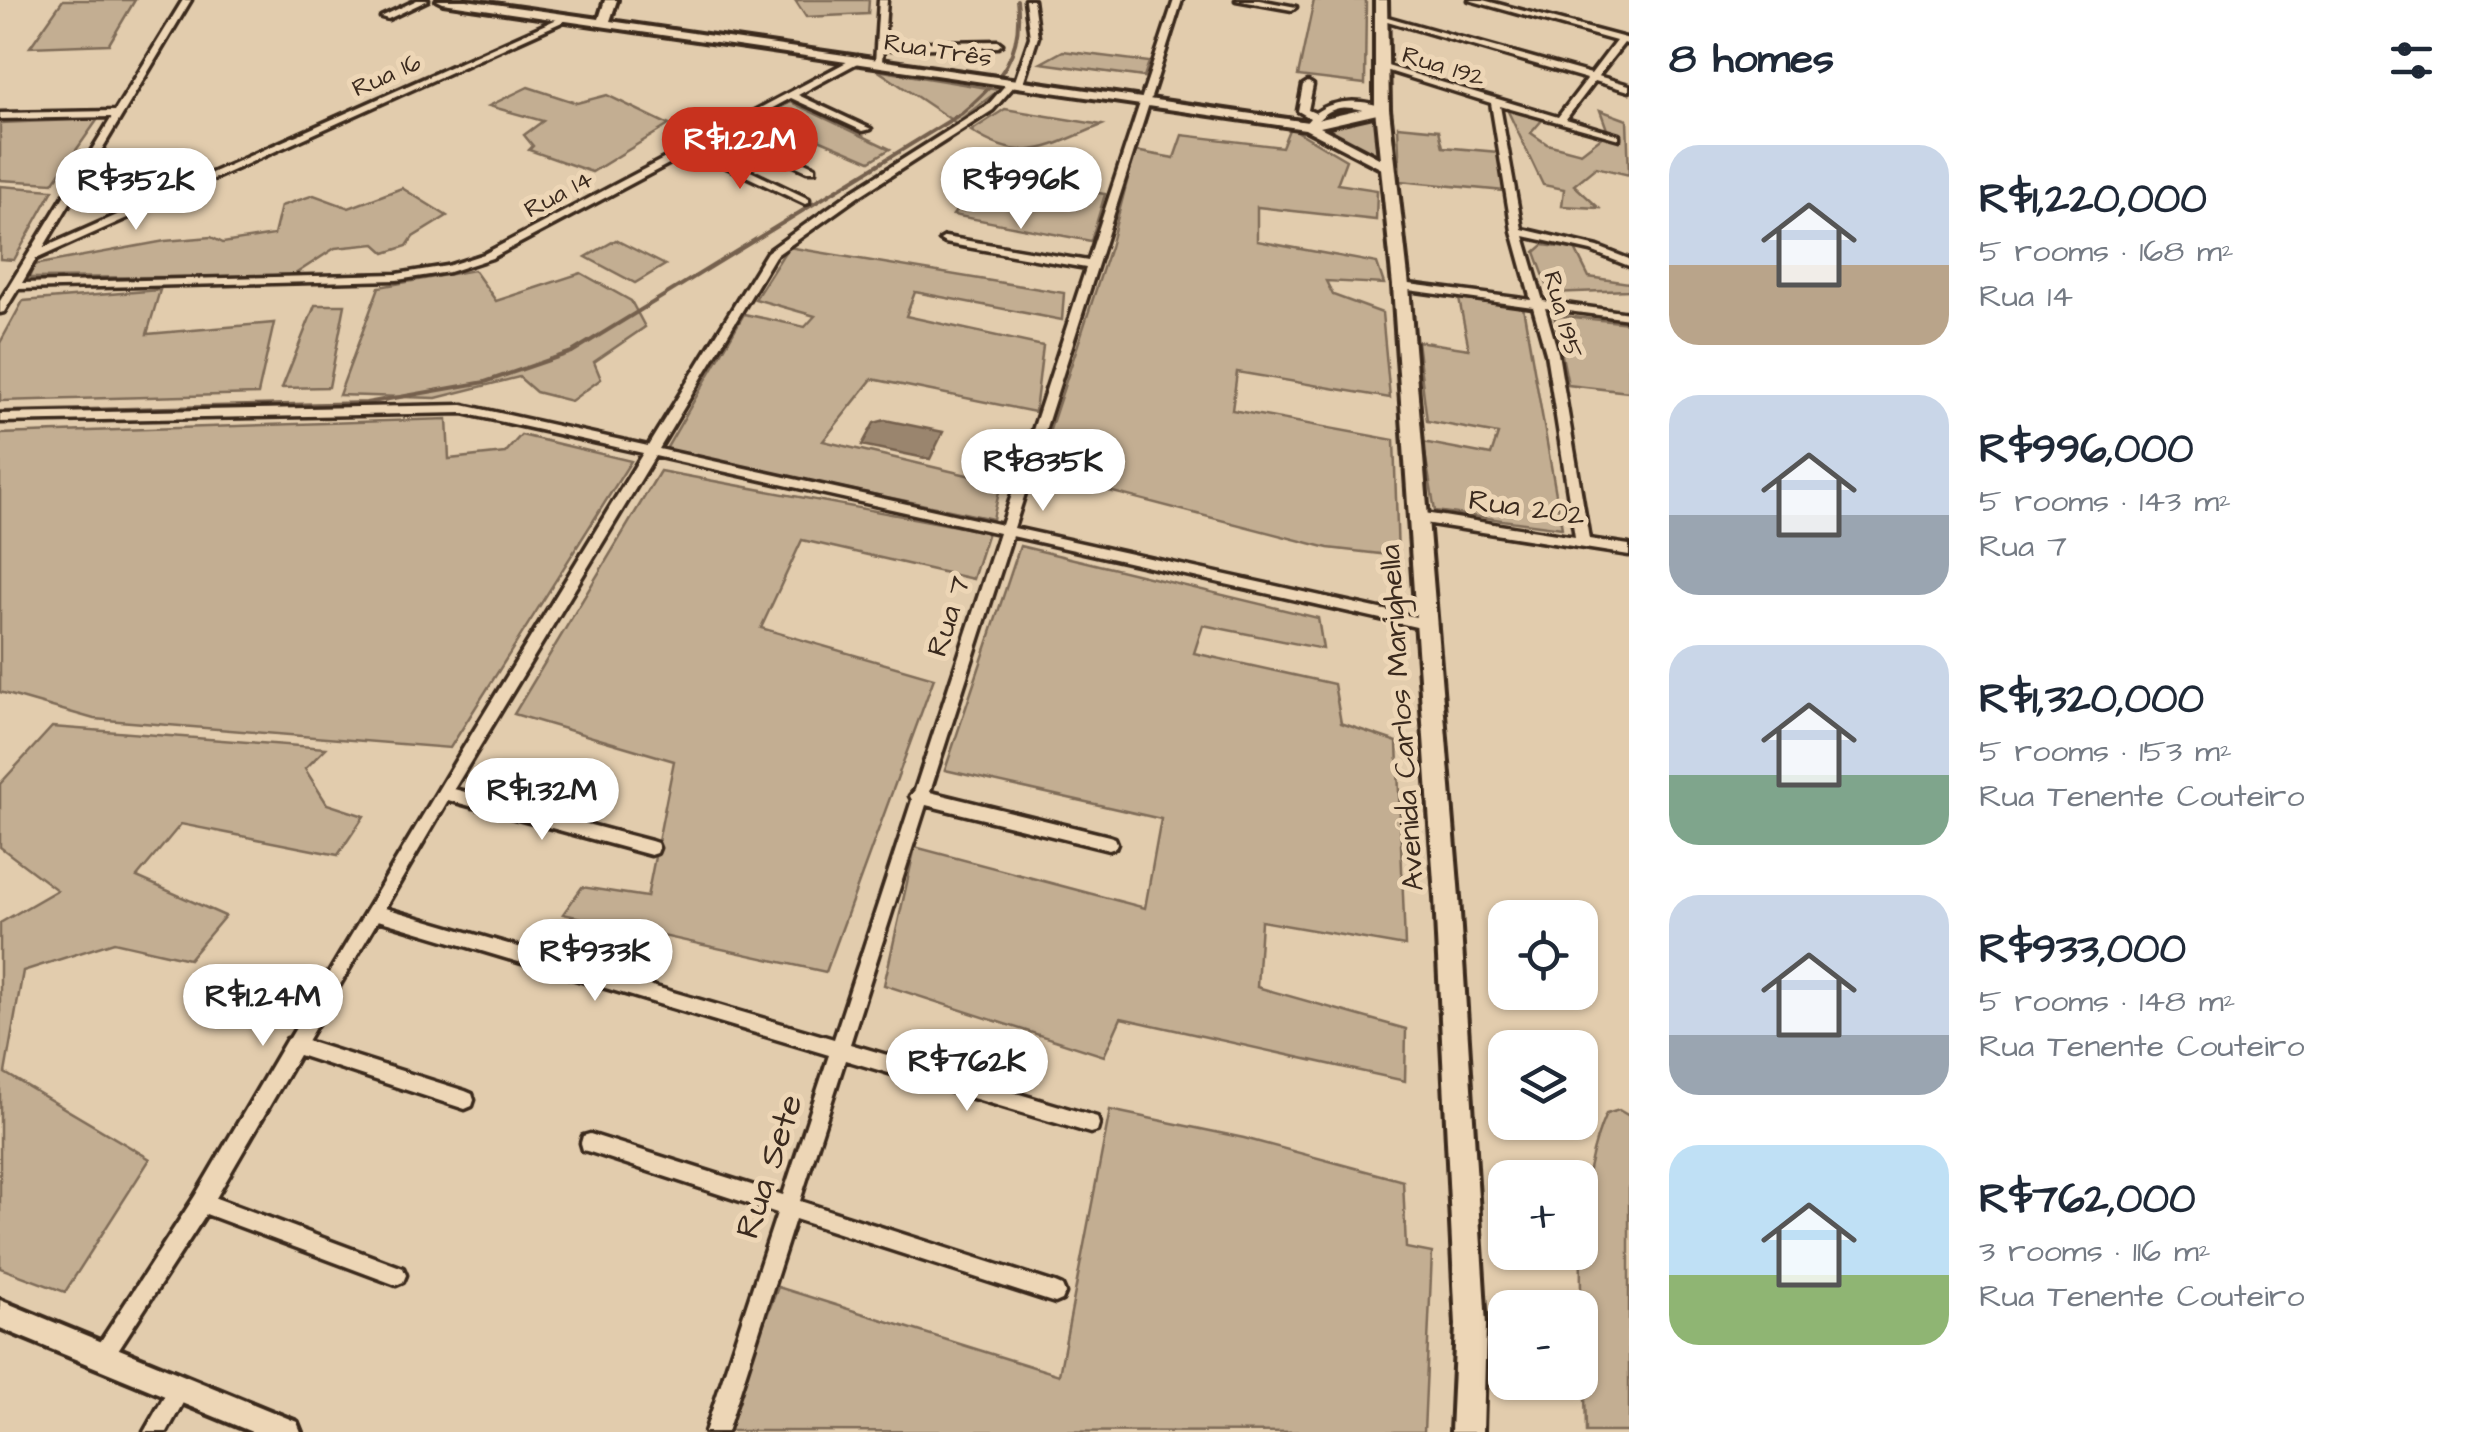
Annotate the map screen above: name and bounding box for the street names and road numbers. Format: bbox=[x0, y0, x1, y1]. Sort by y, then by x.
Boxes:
street label: Rua Três bbox=[881, 25, 994, 76]
street label: Rua 192 bbox=[1398, 37, 1489, 96]
street label: Rua 16 bbox=[347, 45, 427, 106]
street label: Rua 14 bbox=[518, 162, 599, 227]
street label: Rua 195 bbox=[1534, 267, 1591, 362]
street label: Rua 202 bbox=[1466, 479, 1588, 537]
street label: Avenida Carlos Marighella bbox=[1369, 543, 1436, 893]
street label: Rua 7 bbox=[916, 571, 982, 662]
street label: Rua Sete bbox=[723, 1088, 816, 1245]

